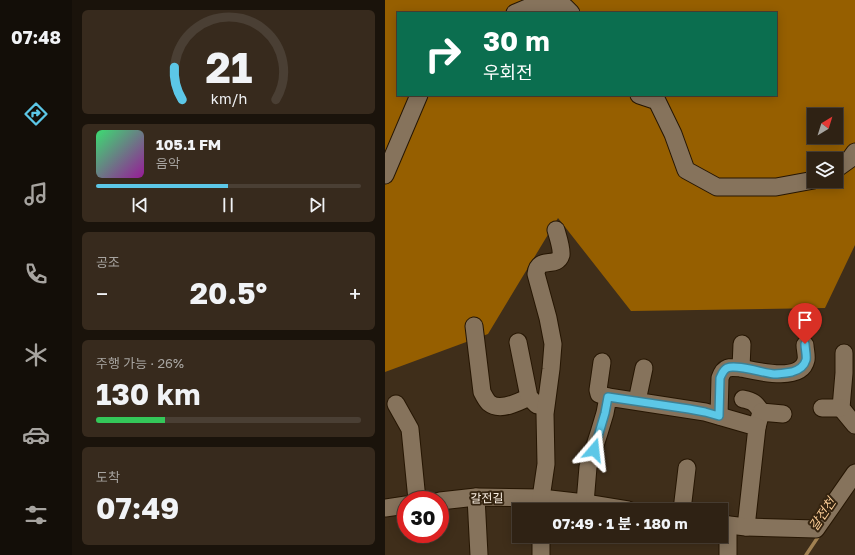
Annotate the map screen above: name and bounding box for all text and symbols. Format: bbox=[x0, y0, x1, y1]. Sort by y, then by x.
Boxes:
text: 30 m bbox=[483, 24, 550, 57]
text: 07:48 bbox=[11, 26, 61, 48]
icon: right bbox=[417, 28, 469, 80]
text: 21 bbox=[205, 42, 252, 92]
text: 우회전 bbox=[483, 61, 533, 83]
text: km/h bbox=[210, 90, 247, 107]
icon: directions bbox=[22, 100, 50, 128]
north arrow bbox=[807, 108, 843, 144]
map controls bbox=[807, 108, 843, 188]
text: 105.1 FM bbox=[156, 135, 221, 153]
button: layers bbox=[807, 152, 843, 188]
text: 음악 bbox=[156, 155, 180, 171]
icon: music bbox=[22, 180, 50, 208]
icon: previous bbox=[129, 194, 151, 216]
icon: pause bbox=[217, 194, 239, 216]
icon: next bbox=[306, 194, 328, 216]
text: 공조 bbox=[96, 254, 120, 270]
icon: phone bbox=[22, 260, 50, 288]
text: 20.5° bbox=[190, 275, 267, 311]
text: − bbox=[96, 280, 108, 307]
text: + bbox=[349, 280, 361, 307]
pin bbox=[788, 303, 822, 344]
icon: arrive bbox=[794, 309, 816, 331]
icon: climate bbox=[22, 341, 50, 369]
text: 주행 가능 · 26% bbox=[96, 355, 184, 371]
text: 130 km bbox=[96, 376, 200, 412]
icon: car bbox=[22, 421, 50, 449]
position arrow bbox=[573, 429, 615, 471]
text: 도착 bbox=[96, 469, 120, 485]
text: 07:49 bbox=[96, 490, 179, 526]
street label: 갈전길 bbox=[470, 490, 504, 506]
speed limit sign: 30 bbox=[397, 491, 449, 543]
water label: 갈전천 bbox=[805, 494, 839, 533]
icon: filters bbox=[22, 501, 50, 529]
text: 07:49 · 1 분 · 180 m bbox=[552, 514, 688, 532]

